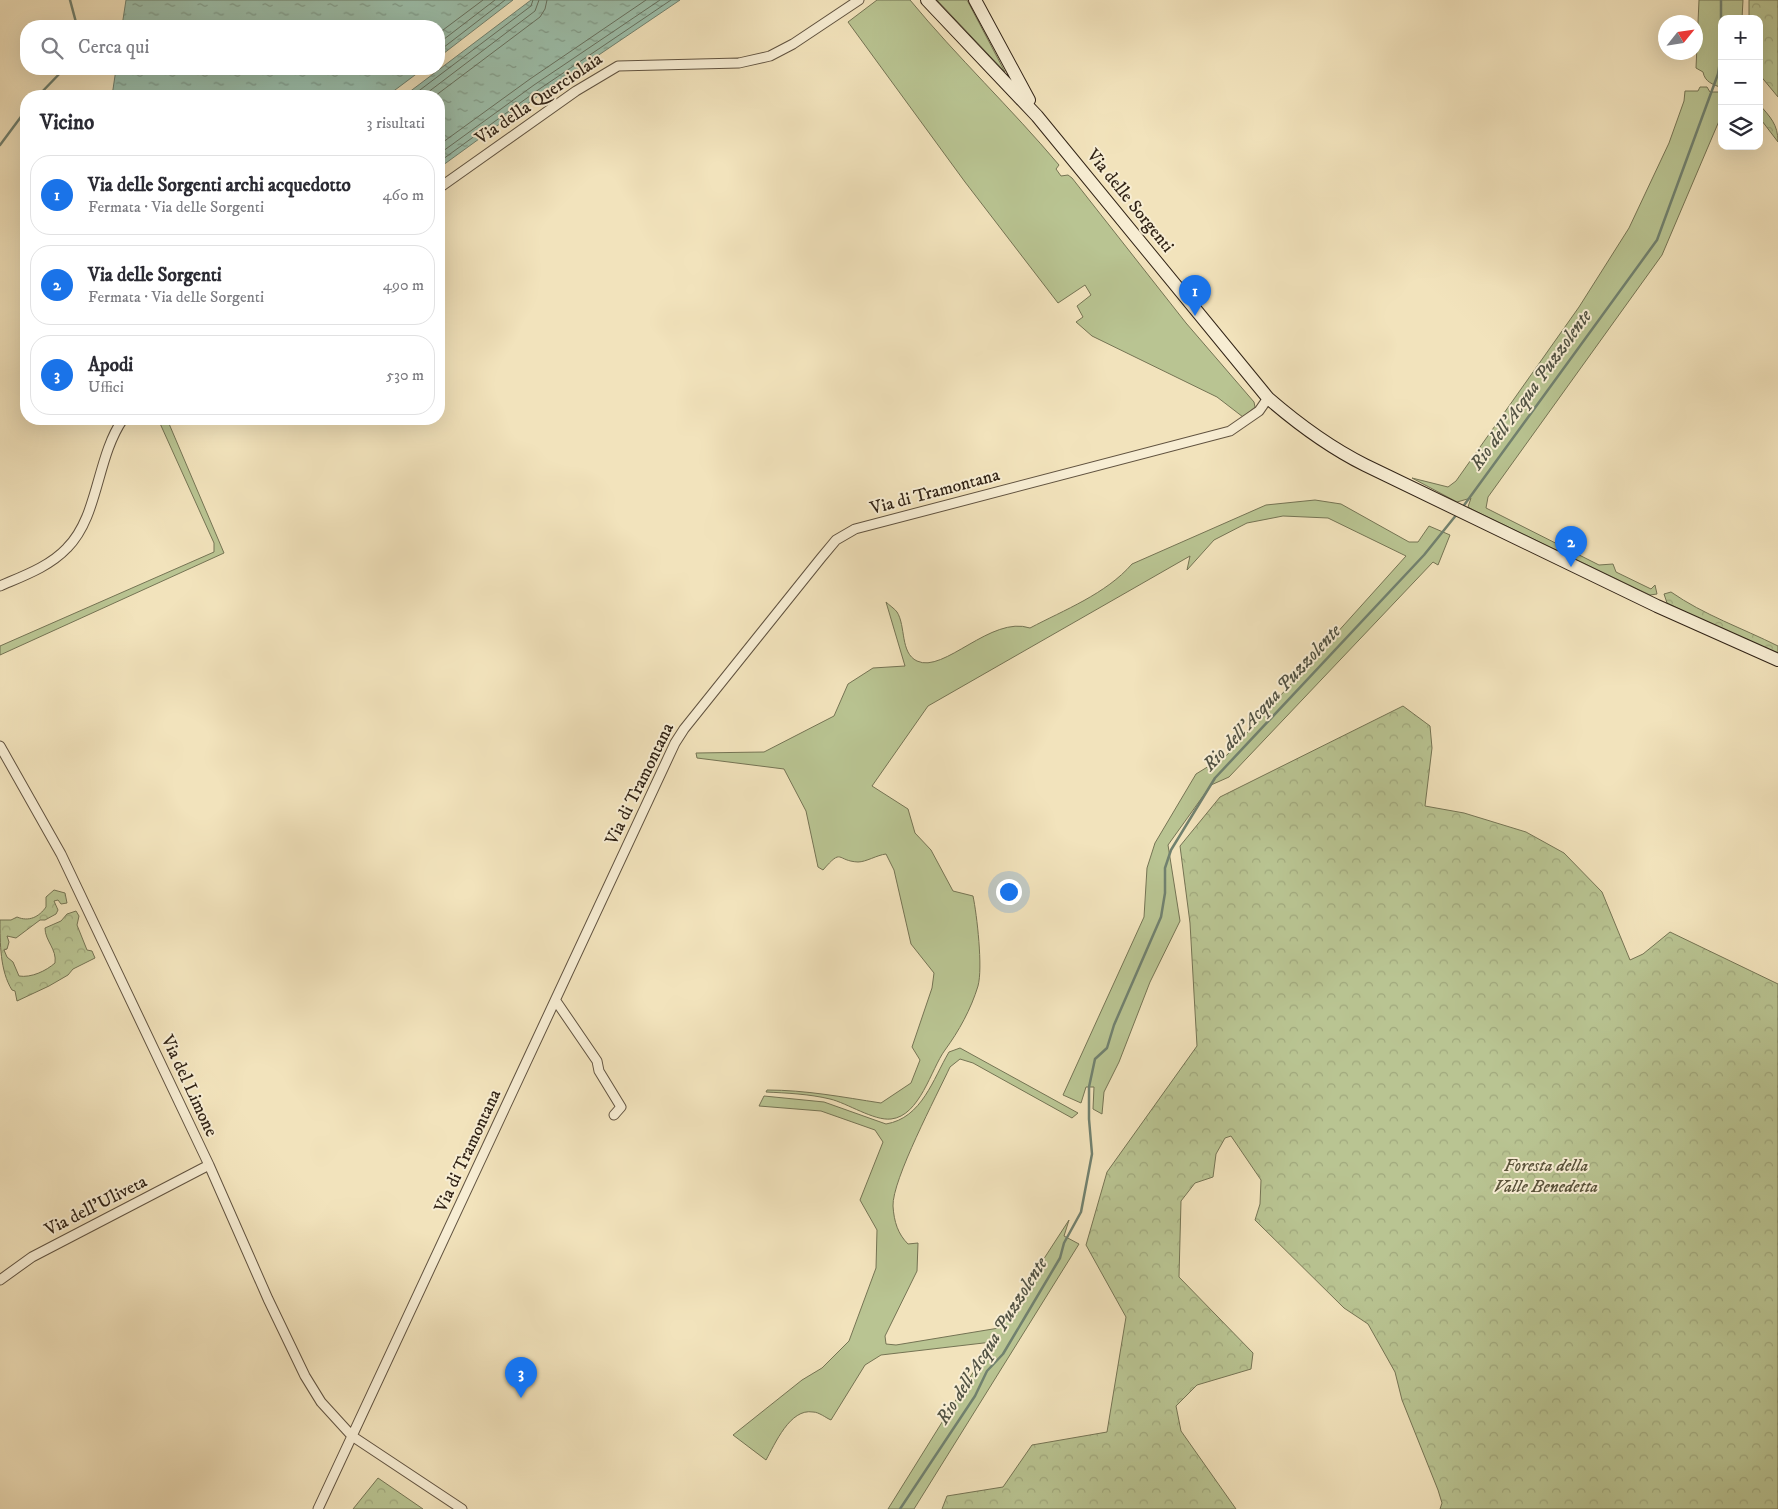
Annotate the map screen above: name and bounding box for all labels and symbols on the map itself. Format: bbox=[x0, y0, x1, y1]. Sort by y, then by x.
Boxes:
north arrow bbox=[1658, 15, 1703, 60]
street label: Via della Querciolaia bbox=[470, 48, 607, 150]
street label: Via delle Sorgenti bbox=[1081, 144, 1178, 257]
pin: 1 bbox=[1179, 275, 1211, 316]
water label: Rio dell'Acqua Puzzolente bbox=[1465, 305, 1598, 476]
street label: Via di Tramontana bbox=[867, 464, 1002, 520]
pin: 2 bbox=[1555, 526, 1587, 567]
water label: Rio dell'Acqua Puzzolente bbox=[1197, 619, 1347, 778]
street label: Via di Tramontana bbox=[601, 719, 679, 849]
your location bbox=[996, 879, 1022, 905]
street label: Via del Limone bbox=[155, 1031, 222, 1140]
street label: Via di Tramontana bbox=[430, 1086, 506, 1217]
park label: Foresta della Valle Benedetta bbox=[1494, 1155, 1598, 1198]
street label: Via dell'Uliveta bbox=[40, 1171, 151, 1242]
water label: Rio dell'Acqua Puzzolente bbox=[931, 1253, 1054, 1430]
pin: 3 bbox=[505, 1357, 537, 1398]

